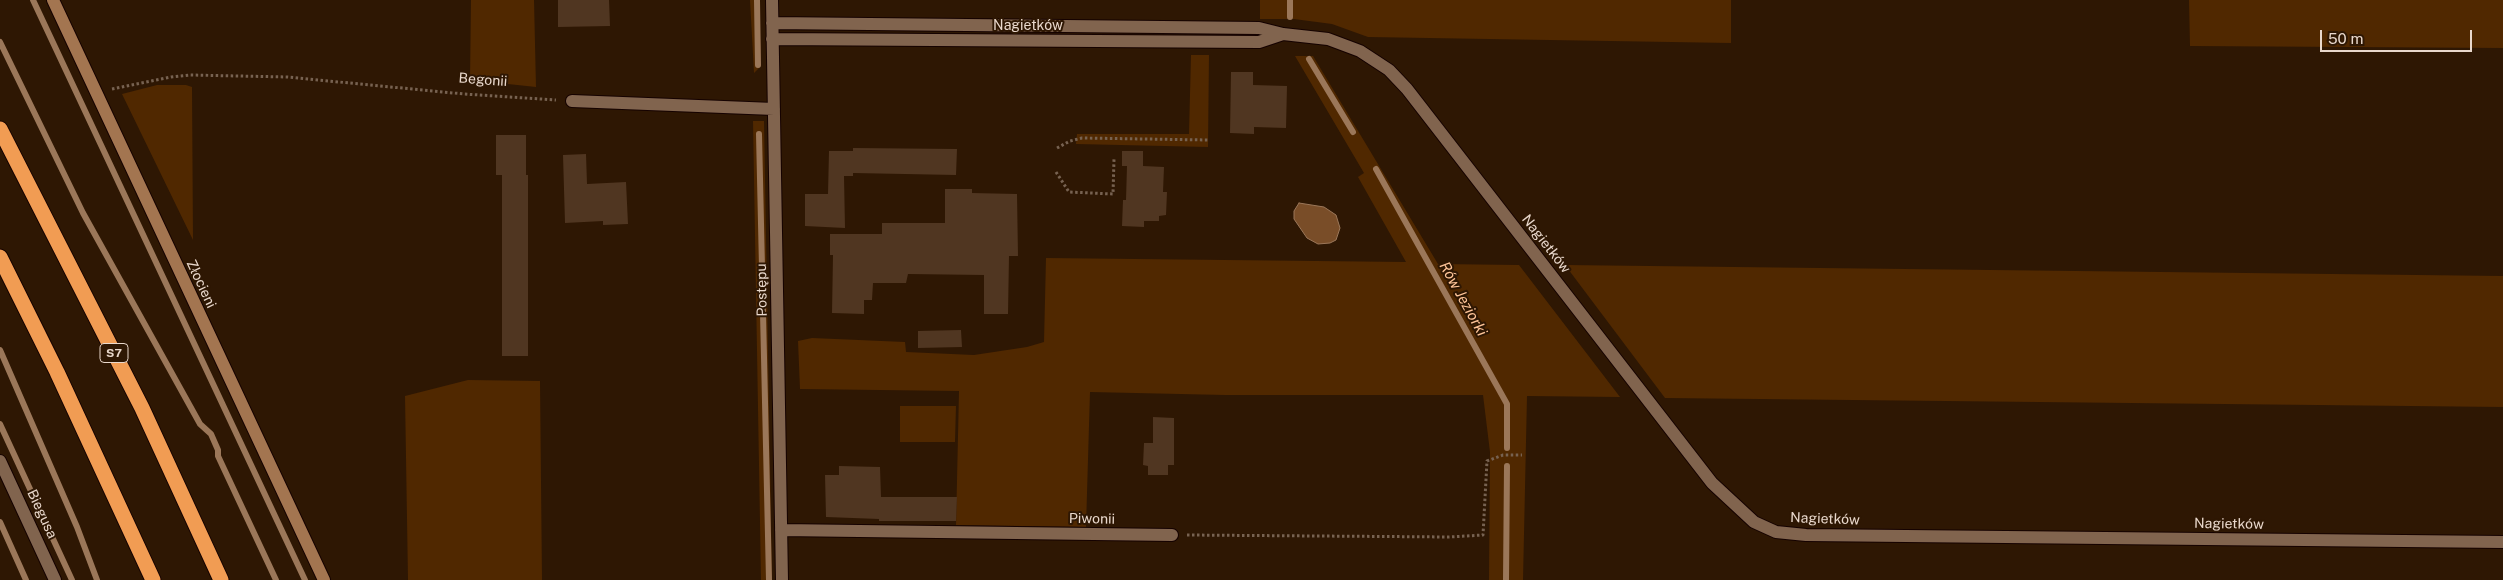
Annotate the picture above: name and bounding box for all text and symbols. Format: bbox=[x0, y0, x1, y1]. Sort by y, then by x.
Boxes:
street label: Nagietków bbox=[993, 18, 1063, 34]
scale bar bbox=[2323, 20, 2476, 52]
text: 50 m bbox=[2328, 30, 2363, 47]
street label: Begonii bbox=[458, 70, 508, 90]
street label: Nagietków bbox=[1518, 211, 1574, 277]
street label: Złocieni bbox=[182, 257, 220, 311]
water label: Rów Jeziorki bbox=[1435, 259, 1491, 339]
street label: Postępu bbox=[753, 263, 771, 317]
road number: S7 bbox=[100, 343, 128, 362]
street label: Biegusa bbox=[23, 487, 61, 541]
street label: Nagietków bbox=[1790, 509, 1860, 529]
street label: Piwonii bbox=[1069, 510, 1115, 528]
street label: Nagietków bbox=[2194, 515, 2264, 533]

